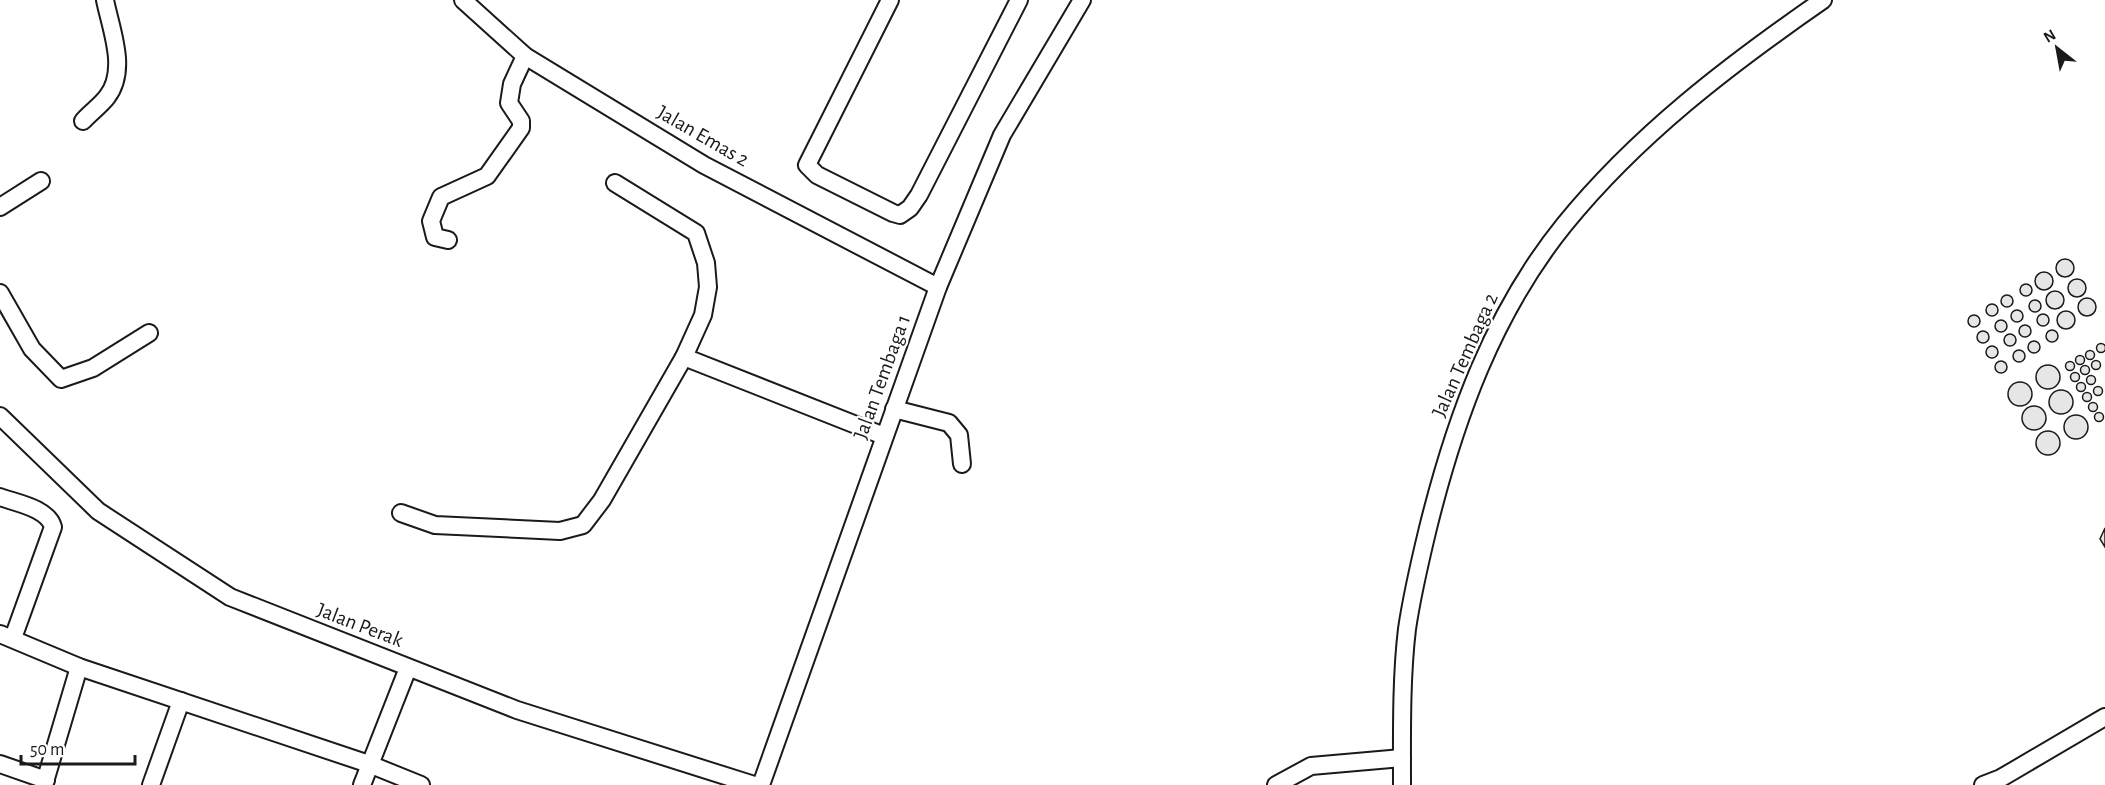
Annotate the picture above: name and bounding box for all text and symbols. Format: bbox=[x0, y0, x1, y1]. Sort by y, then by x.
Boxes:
north arrow bbox=[2027, 18, 2087, 78]
text: N bbox=[2041, 26, 2059, 46]
street label: Jalan Emas 2 bbox=[654, 101, 752, 171]
street label: Jalan Tembaga 2 bbox=[1428, 290, 1502, 420]
street label: Jalan Tembaga 1 bbox=[850, 312, 914, 442]
street label: Jalan Perak bbox=[314, 599, 406, 651]
scale bar bbox=[21, 728, 135, 766]
text: 50 m bbox=[30, 741, 64, 759]

